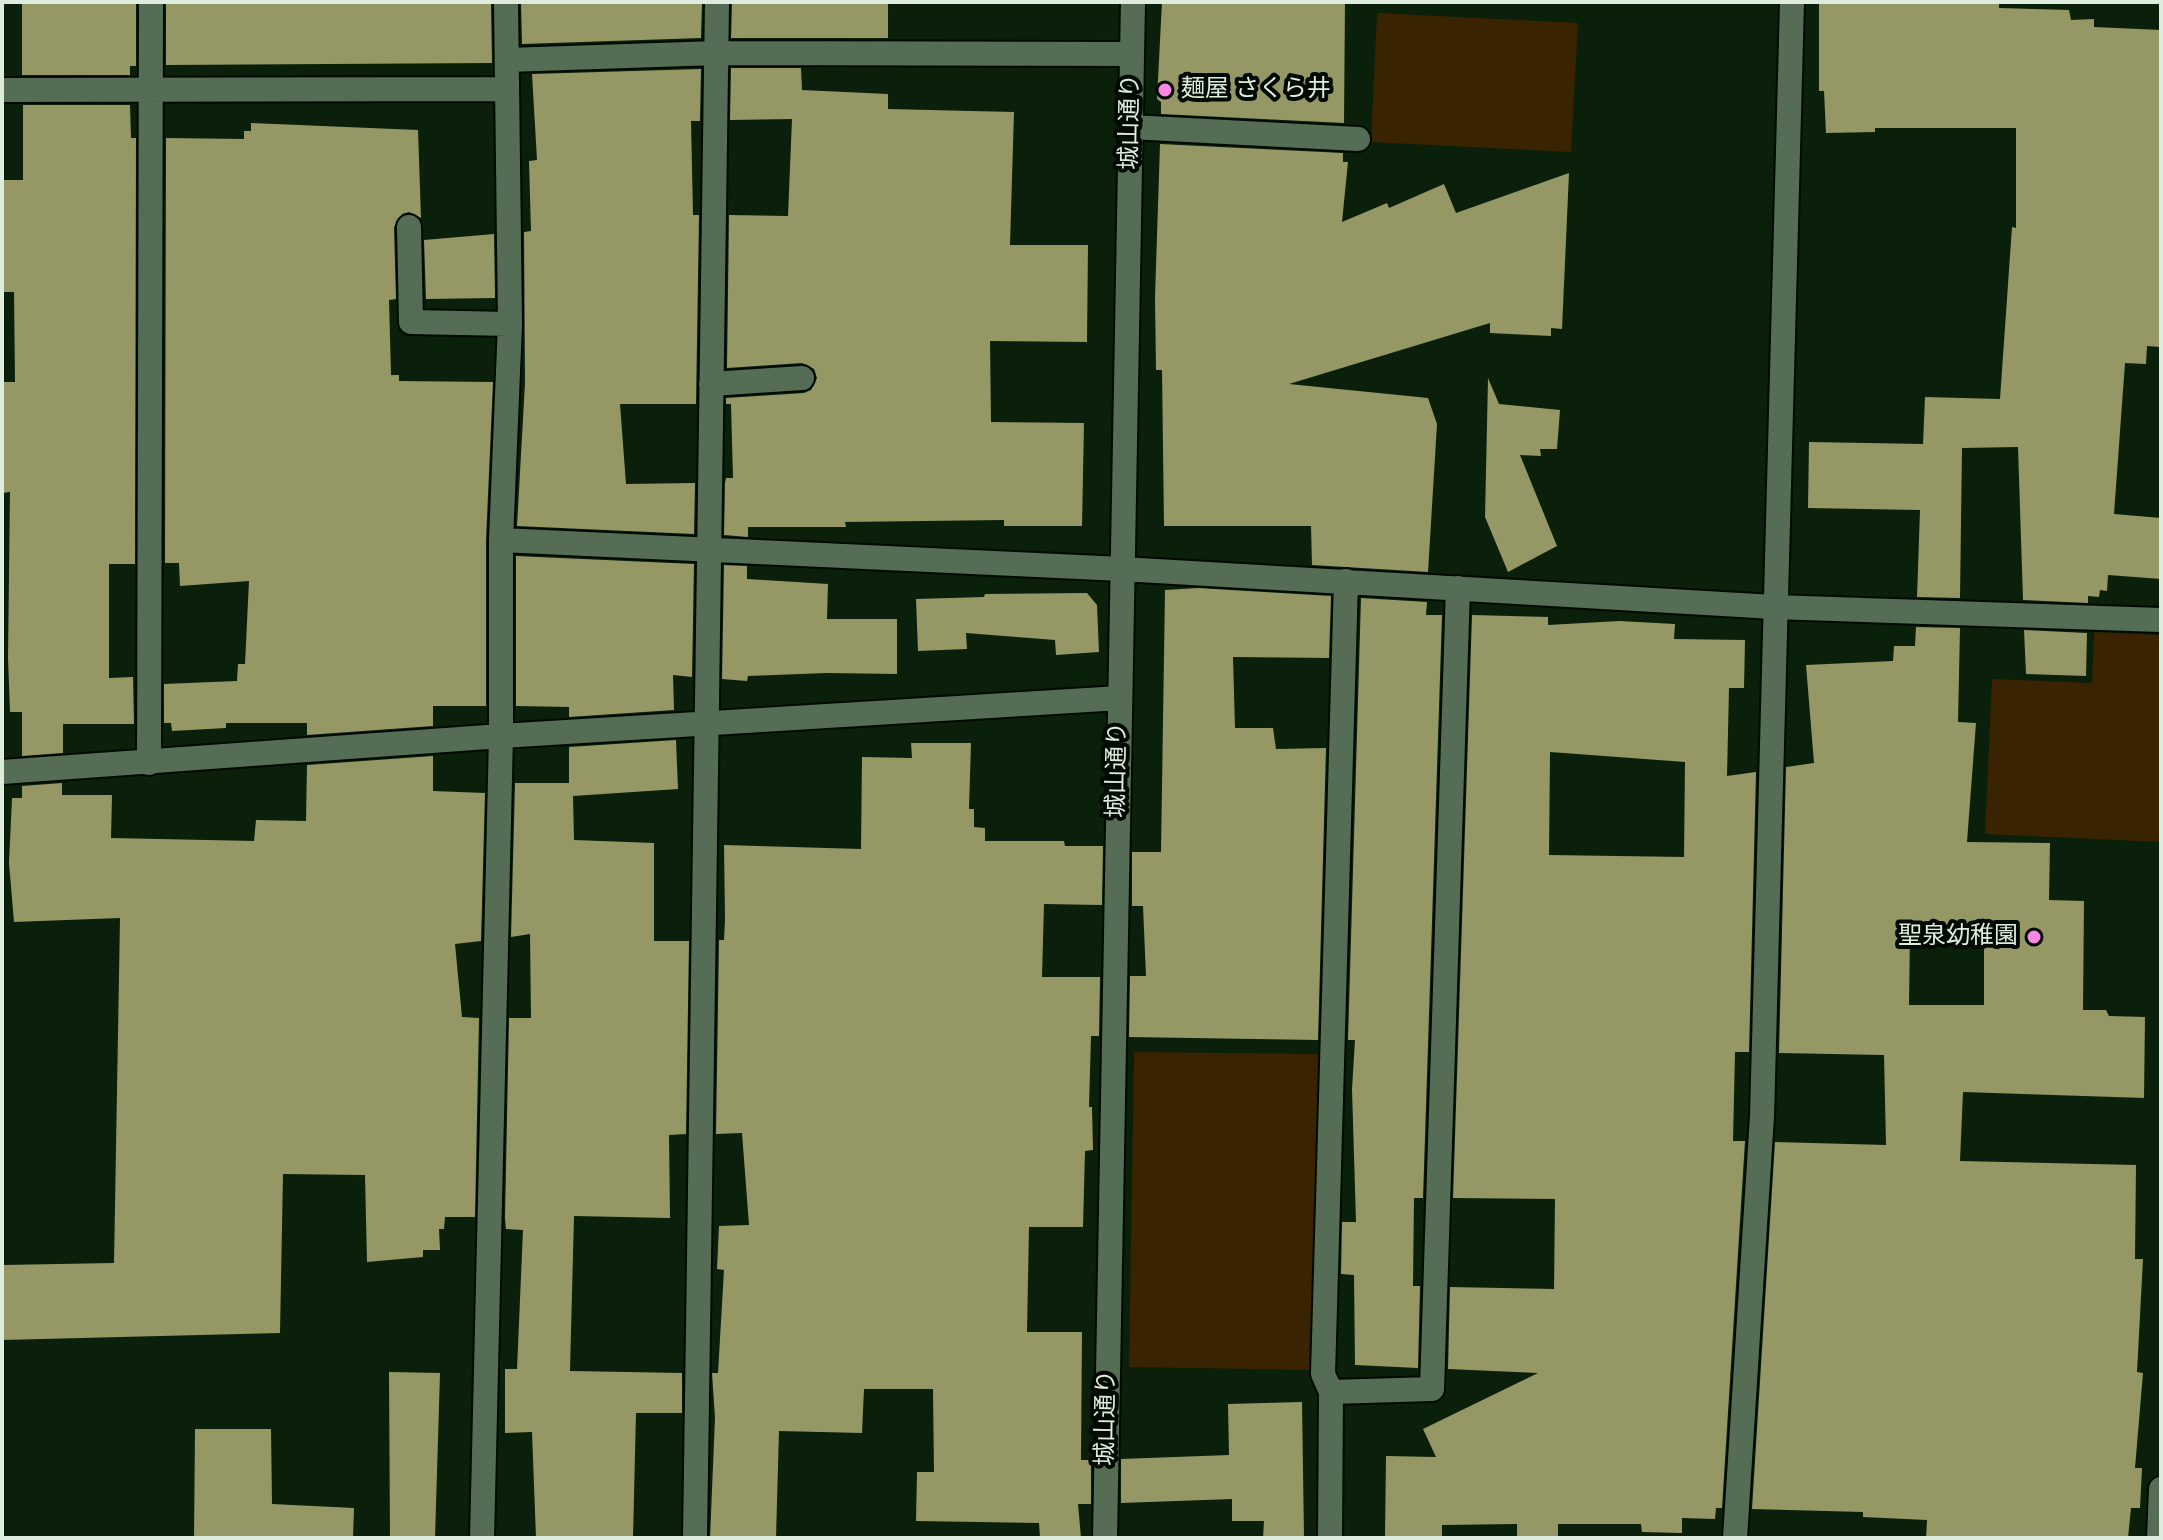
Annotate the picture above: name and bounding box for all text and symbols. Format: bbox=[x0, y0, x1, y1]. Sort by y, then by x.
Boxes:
street label: 城山通り bbox=[1116, 74, 1146, 170]
place label: 麺屋 さくら井 bbox=[1181, 76, 1331, 104]
marker: 麺屋 さくら井 bbox=[1156, 81, 1174, 99]
street label: 城山通り bbox=[1103, 722, 1133, 818]
place label: 聖泉幼稚園 bbox=[1898, 923, 2018, 951]
marker: 聖泉幼稚園 bbox=[2025, 928, 2043, 946]
street label: 城山通り bbox=[1092, 1370, 1122, 1466]

